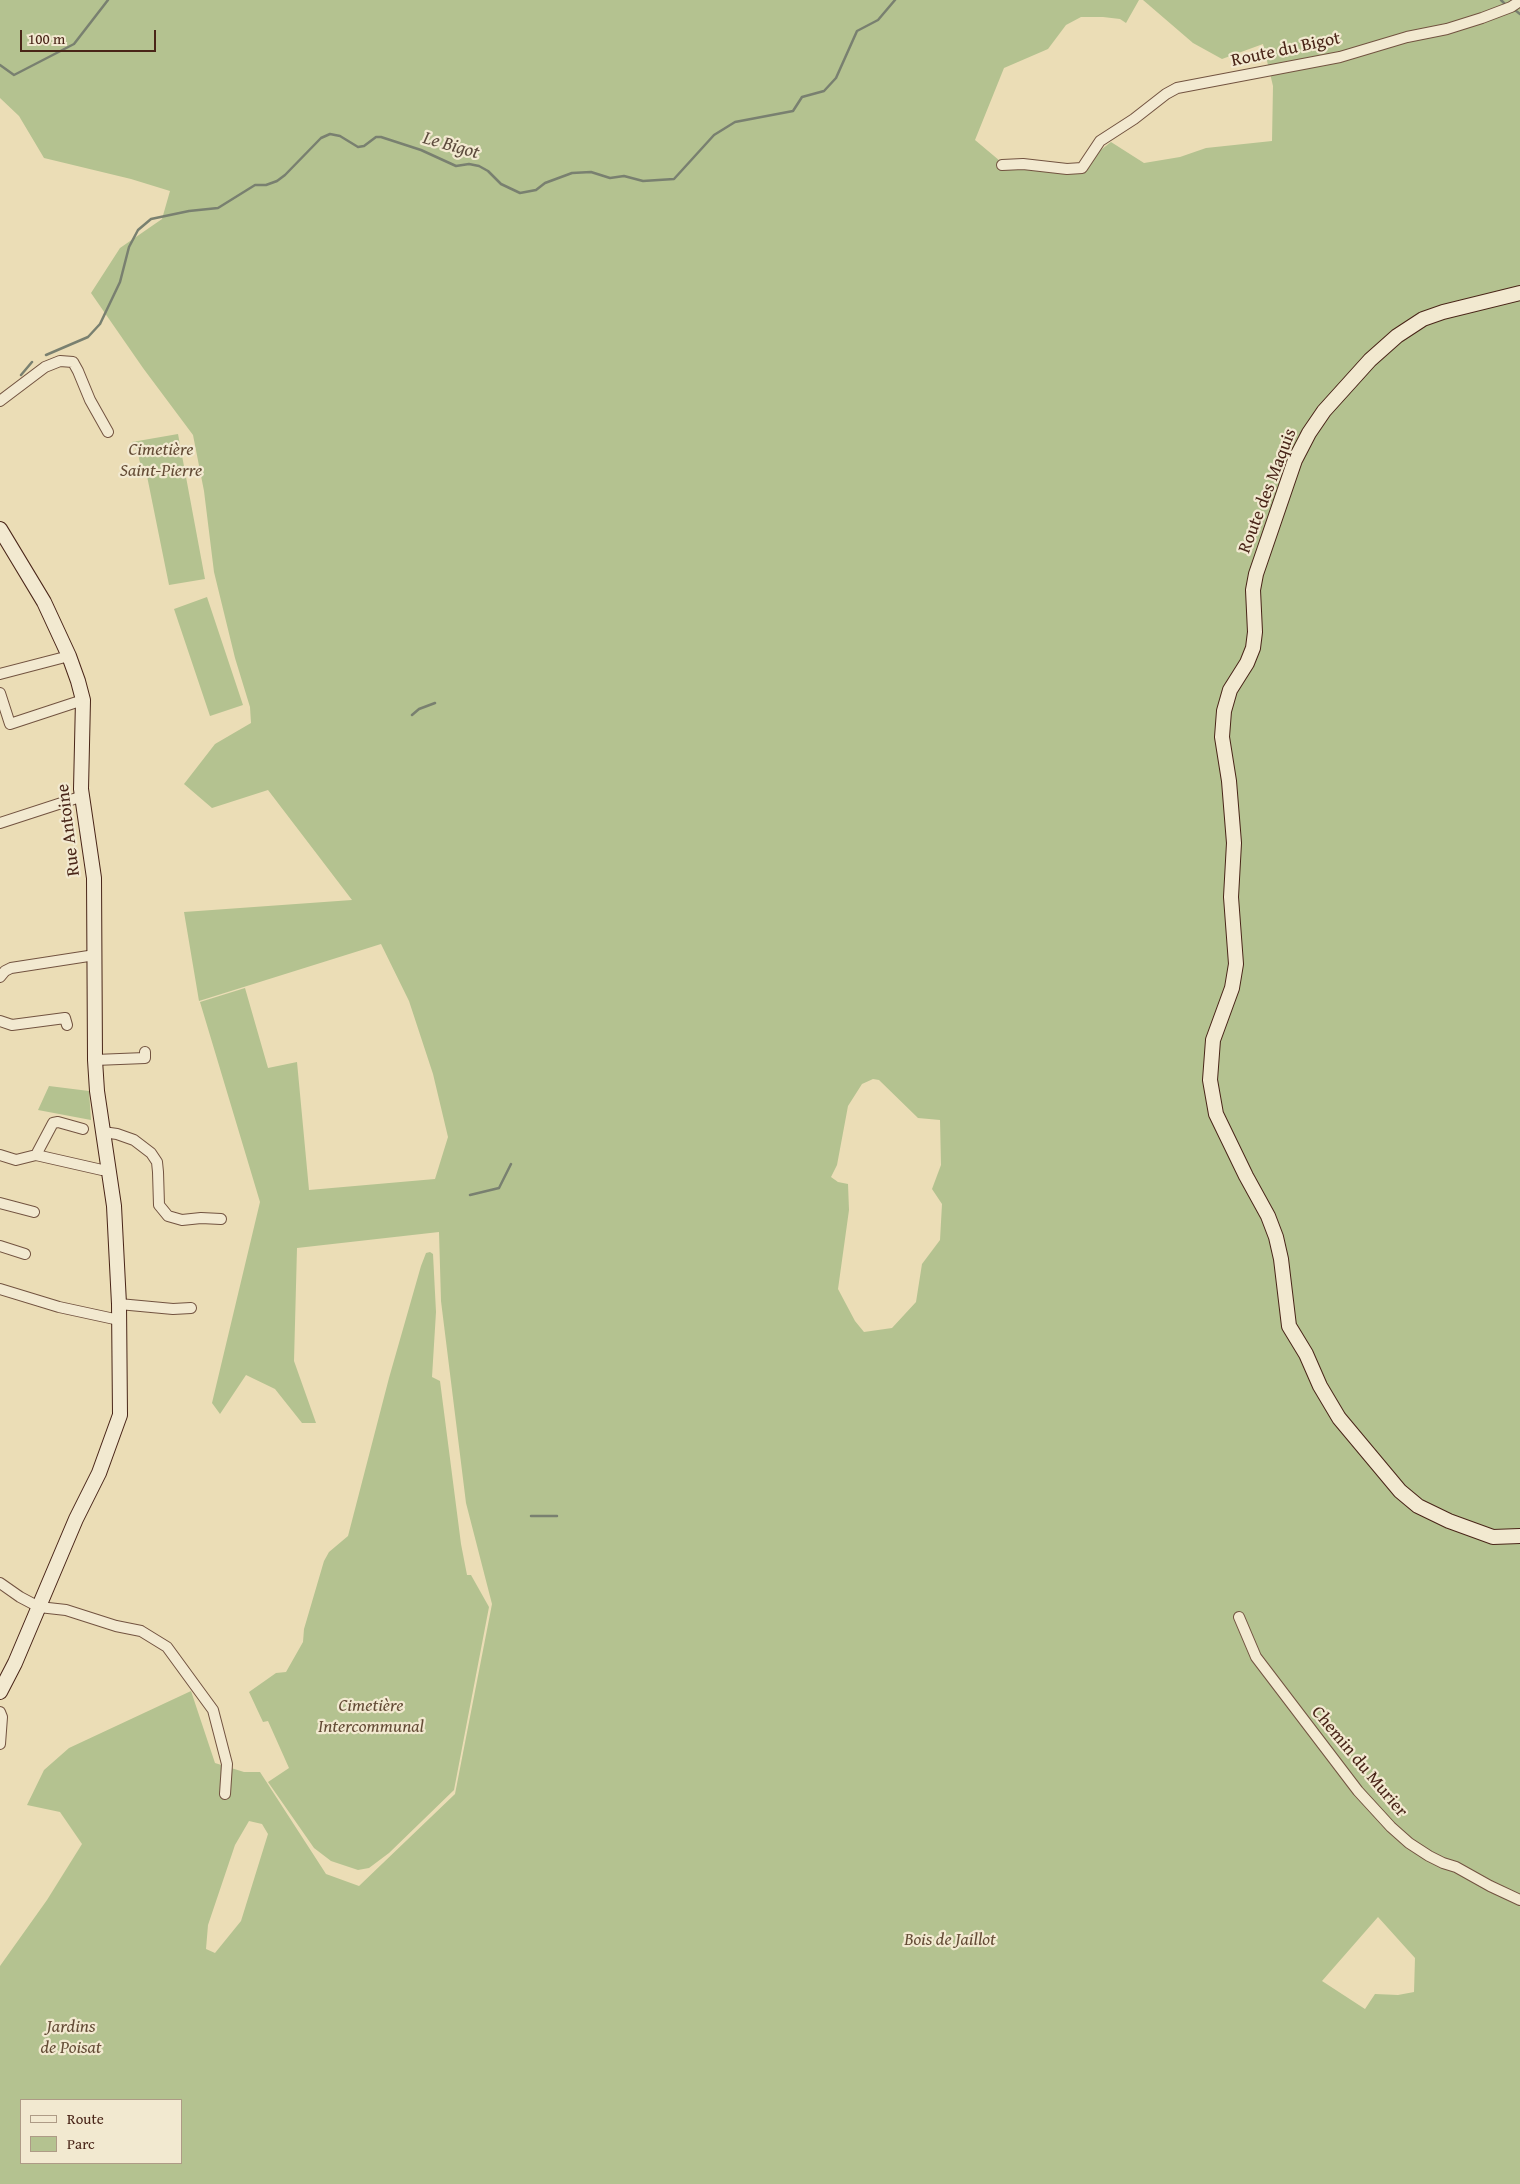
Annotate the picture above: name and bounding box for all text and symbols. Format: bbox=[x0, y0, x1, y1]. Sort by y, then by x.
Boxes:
scale bar bbox=[22, 20, 159, 52]
text: 100 m bbox=[28, 28, 65, 49]
street label: Route du Bigot bbox=[1229, 28, 1343, 72]
water label: Le Bigot bbox=[420, 127, 482, 165]
street label: Route des Maquis bbox=[1234, 426, 1302, 556]
park label: Cimetière Saint-Pierre bbox=[120, 439, 202, 482]
street label: Rue Antoine bbox=[53, 783, 85, 877]
park label: Cimetière Intercommunal bbox=[318, 1695, 424, 1738]
street label: Chemin du Murier bbox=[1306, 1702, 1412, 1822]
park label: Bois de Jaillot bbox=[904, 1929, 996, 1951]
park label: Jardins de Poisat bbox=[40, 2016, 102, 2058]
legend bbox=[20, 2099, 182, 2164]
text: Route bbox=[67, 2108, 104, 2129]
text: Parc bbox=[67, 2133, 95, 2154]

